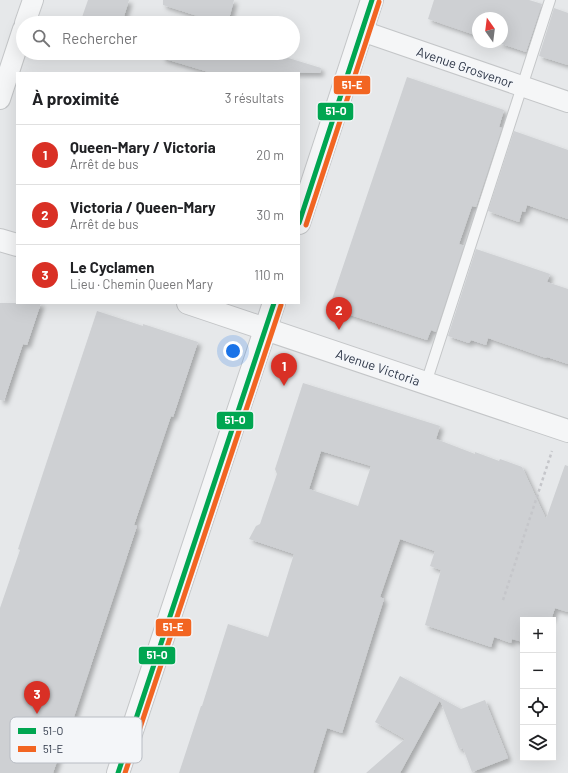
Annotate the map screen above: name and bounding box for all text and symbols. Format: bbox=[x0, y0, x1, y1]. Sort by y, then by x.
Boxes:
north arrow bbox=[472, 12, 508, 48]
search box bbox=[16, 16, 300, 60]
icon: search bbox=[30, 27, 52, 49]
text: Rechercher bbox=[62, 29, 138, 47]
street label: Avenue Grosvenor bbox=[415, 43, 516, 91]
line badge: 51-E bbox=[333, 75, 371, 95]
text: 51-E bbox=[342, 78, 363, 91]
text: À proximité bbox=[32, 88, 119, 108]
text: 3 résultats bbox=[225, 90, 284, 106]
line badge: 51-O bbox=[317, 102, 354, 121]
text: 51-O bbox=[325, 104, 347, 117]
text: Queen-Mary / Victoria bbox=[70, 138, 216, 156]
text: 1 bbox=[43, 147, 47, 163]
text: 20 m bbox=[256, 147, 284, 163]
text: Arrêt de bus bbox=[70, 156, 138, 172]
text: Victoria / Queen-Mary bbox=[70, 198, 216, 216]
text: 2 bbox=[41, 207, 49, 223]
text: 30 m bbox=[257, 207, 284, 223]
text: Arrêt de bus bbox=[70, 216, 138, 232]
text: Le Cyclamen bbox=[70, 258, 154, 276]
text: 3 bbox=[41, 267, 49, 283]
text: 110 m bbox=[254, 267, 284, 283]
text: Lieu · Chemin Queen Mary bbox=[70, 276, 213, 292]
pin: 2 bbox=[326, 297, 352, 330]
your location bbox=[223, 341, 243, 361]
street label: Avenue Victoria bbox=[334, 345, 422, 389]
pin: 1 bbox=[271, 353, 297, 386]
line badge: 51-O bbox=[216, 411, 254, 430]
text: 51-O bbox=[224, 413, 246, 426]
map controls bbox=[520, 617, 556, 761]
button: + bbox=[520, 617, 556, 653]
line badge: 51-E bbox=[155, 618, 192, 637]
text: 51-E bbox=[163, 620, 184, 633]
line badge: 51-O bbox=[138, 646, 176, 665]
text: 51-O bbox=[146, 648, 168, 661]
button: − bbox=[520, 653, 556, 689]
pin: 3 bbox=[24, 681, 50, 714]
button: locate bbox=[520, 689, 556, 725]
legend bbox=[10, 717, 142, 763]
text: 51-O bbox=[43, 724, 64, 737]
button: layers bbox=[520, 725, 556, 761]
text: 51-E bbox=[43, 742, 64, 755]

